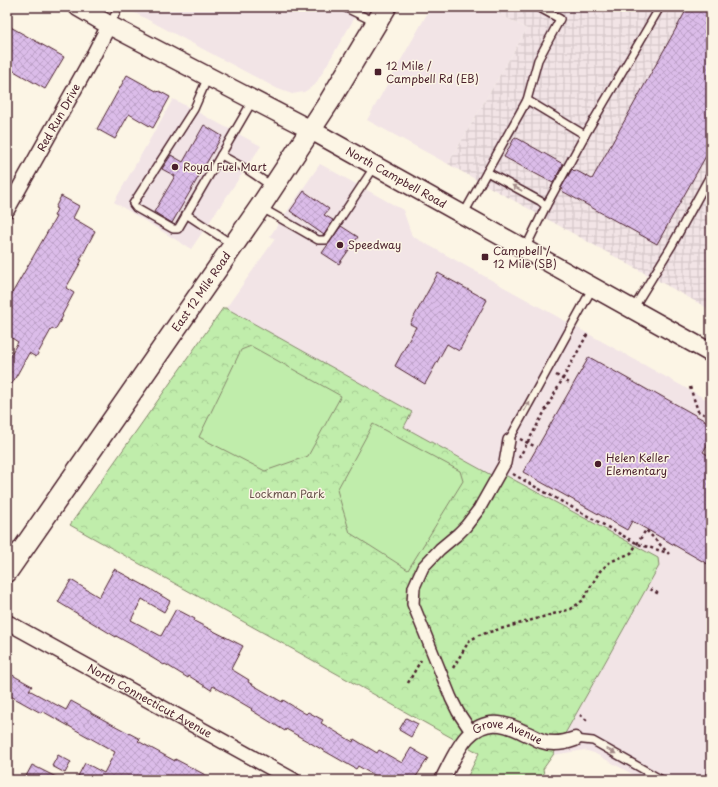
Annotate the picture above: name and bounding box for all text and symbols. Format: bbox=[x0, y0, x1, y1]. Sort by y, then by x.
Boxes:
place label: 12 Mile / Campbell Rd (EB) bbox=[386, 57, 479, 87]
marker: 12 Mile / Campbell Rd (EB) bbox=[373, 67, 383, 77]
street label: Red Run Drive bbox=[32, 80, 84, 154]
street label: North Campbell Road bbox=[343, 142, 450, 212]
place label: Royal Fuel Mart bbox=[183, 158, 267, 175]
marker: Royal Fuel Mart bbox=[170, 162, 180, 172]
one-way arrow bbox=[511, 185, 523, 192]
place label: Speedway bbox=[348, 236, 401, 253]
marker: Speedway bbox=[335, 240, 345, 250]
place label: Campbell / 12 Mile (SB) bbox=[493, 242, 557, 272]
street label: East 12 Mile Road bbox=[167, 248, 235, 335]
marker: Campbell / 12 Mile (SB) bbox=[480, 252, 490, 262]
one-way arrow bbox=[524, 400, 531, 411]
place label: Helen Keller Elementary bbox=[606, 449, 670, 479]
marker: Helen Keller Elementary bbox=[593, 459, 603, 469]
park label: Lockman Park bbox=[249, 485, 325, 502]
street label: North Connecticut Avenue bbox=[85, 659, 215, 742]
street label: Grove Avenue bbox=[469, 715, 546, 748]
one-way arrow bbox=[605, 748, 617, 755]

